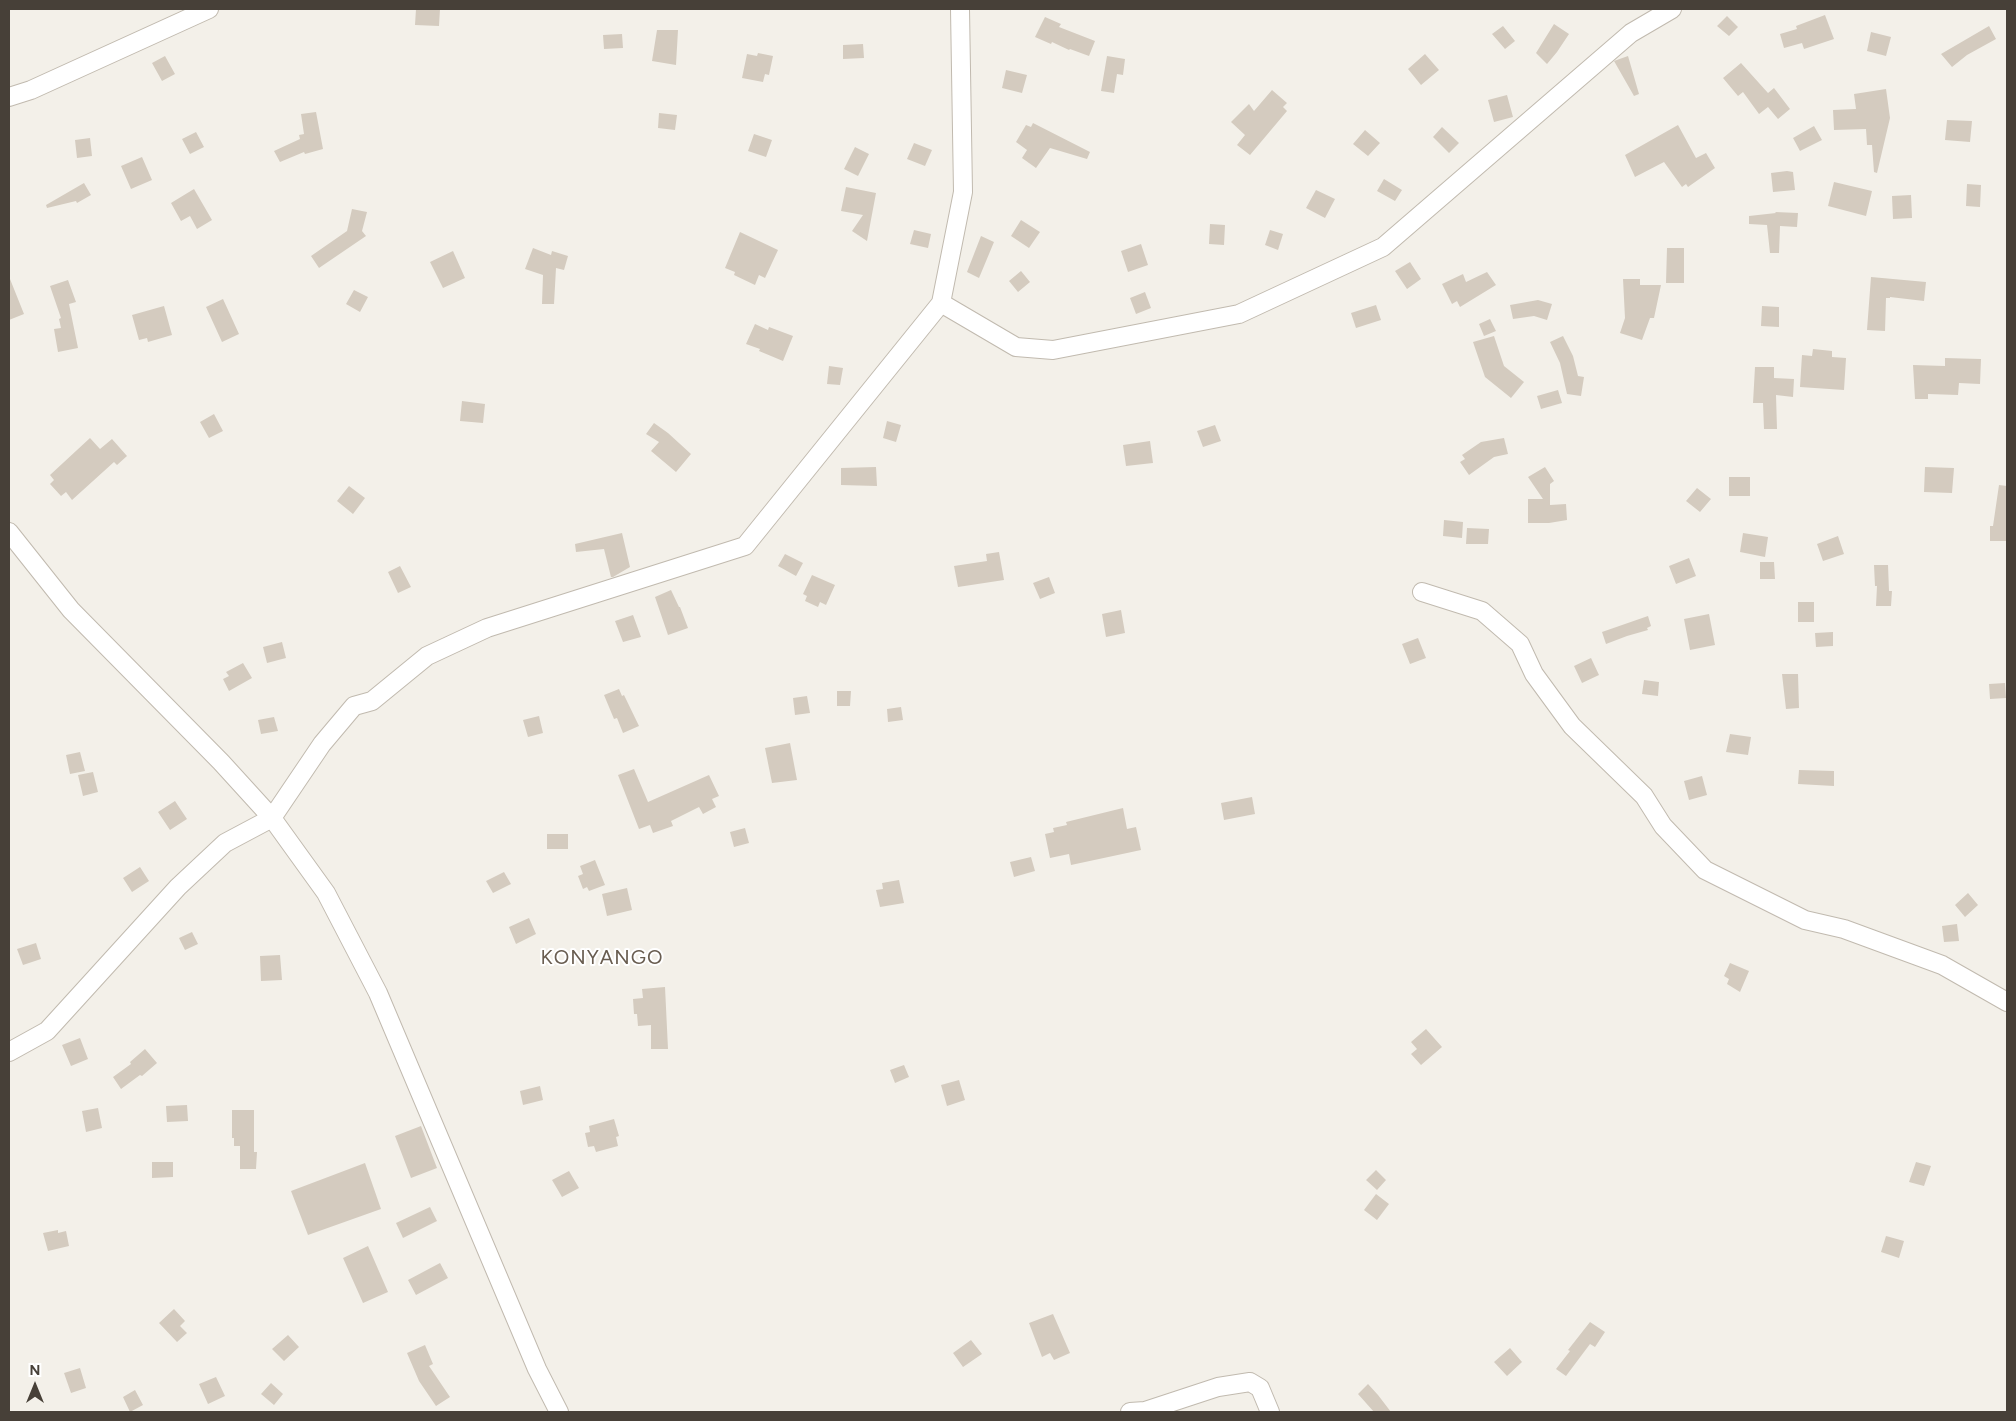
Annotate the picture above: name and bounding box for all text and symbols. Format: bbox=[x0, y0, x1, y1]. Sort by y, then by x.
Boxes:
district label: KONYANGO bbox=[539, 946, 665, 970]
north arrow bbox=[10, 1361, 60, 1411]
text: N bbox=[30, 1362, 40, 1379]

